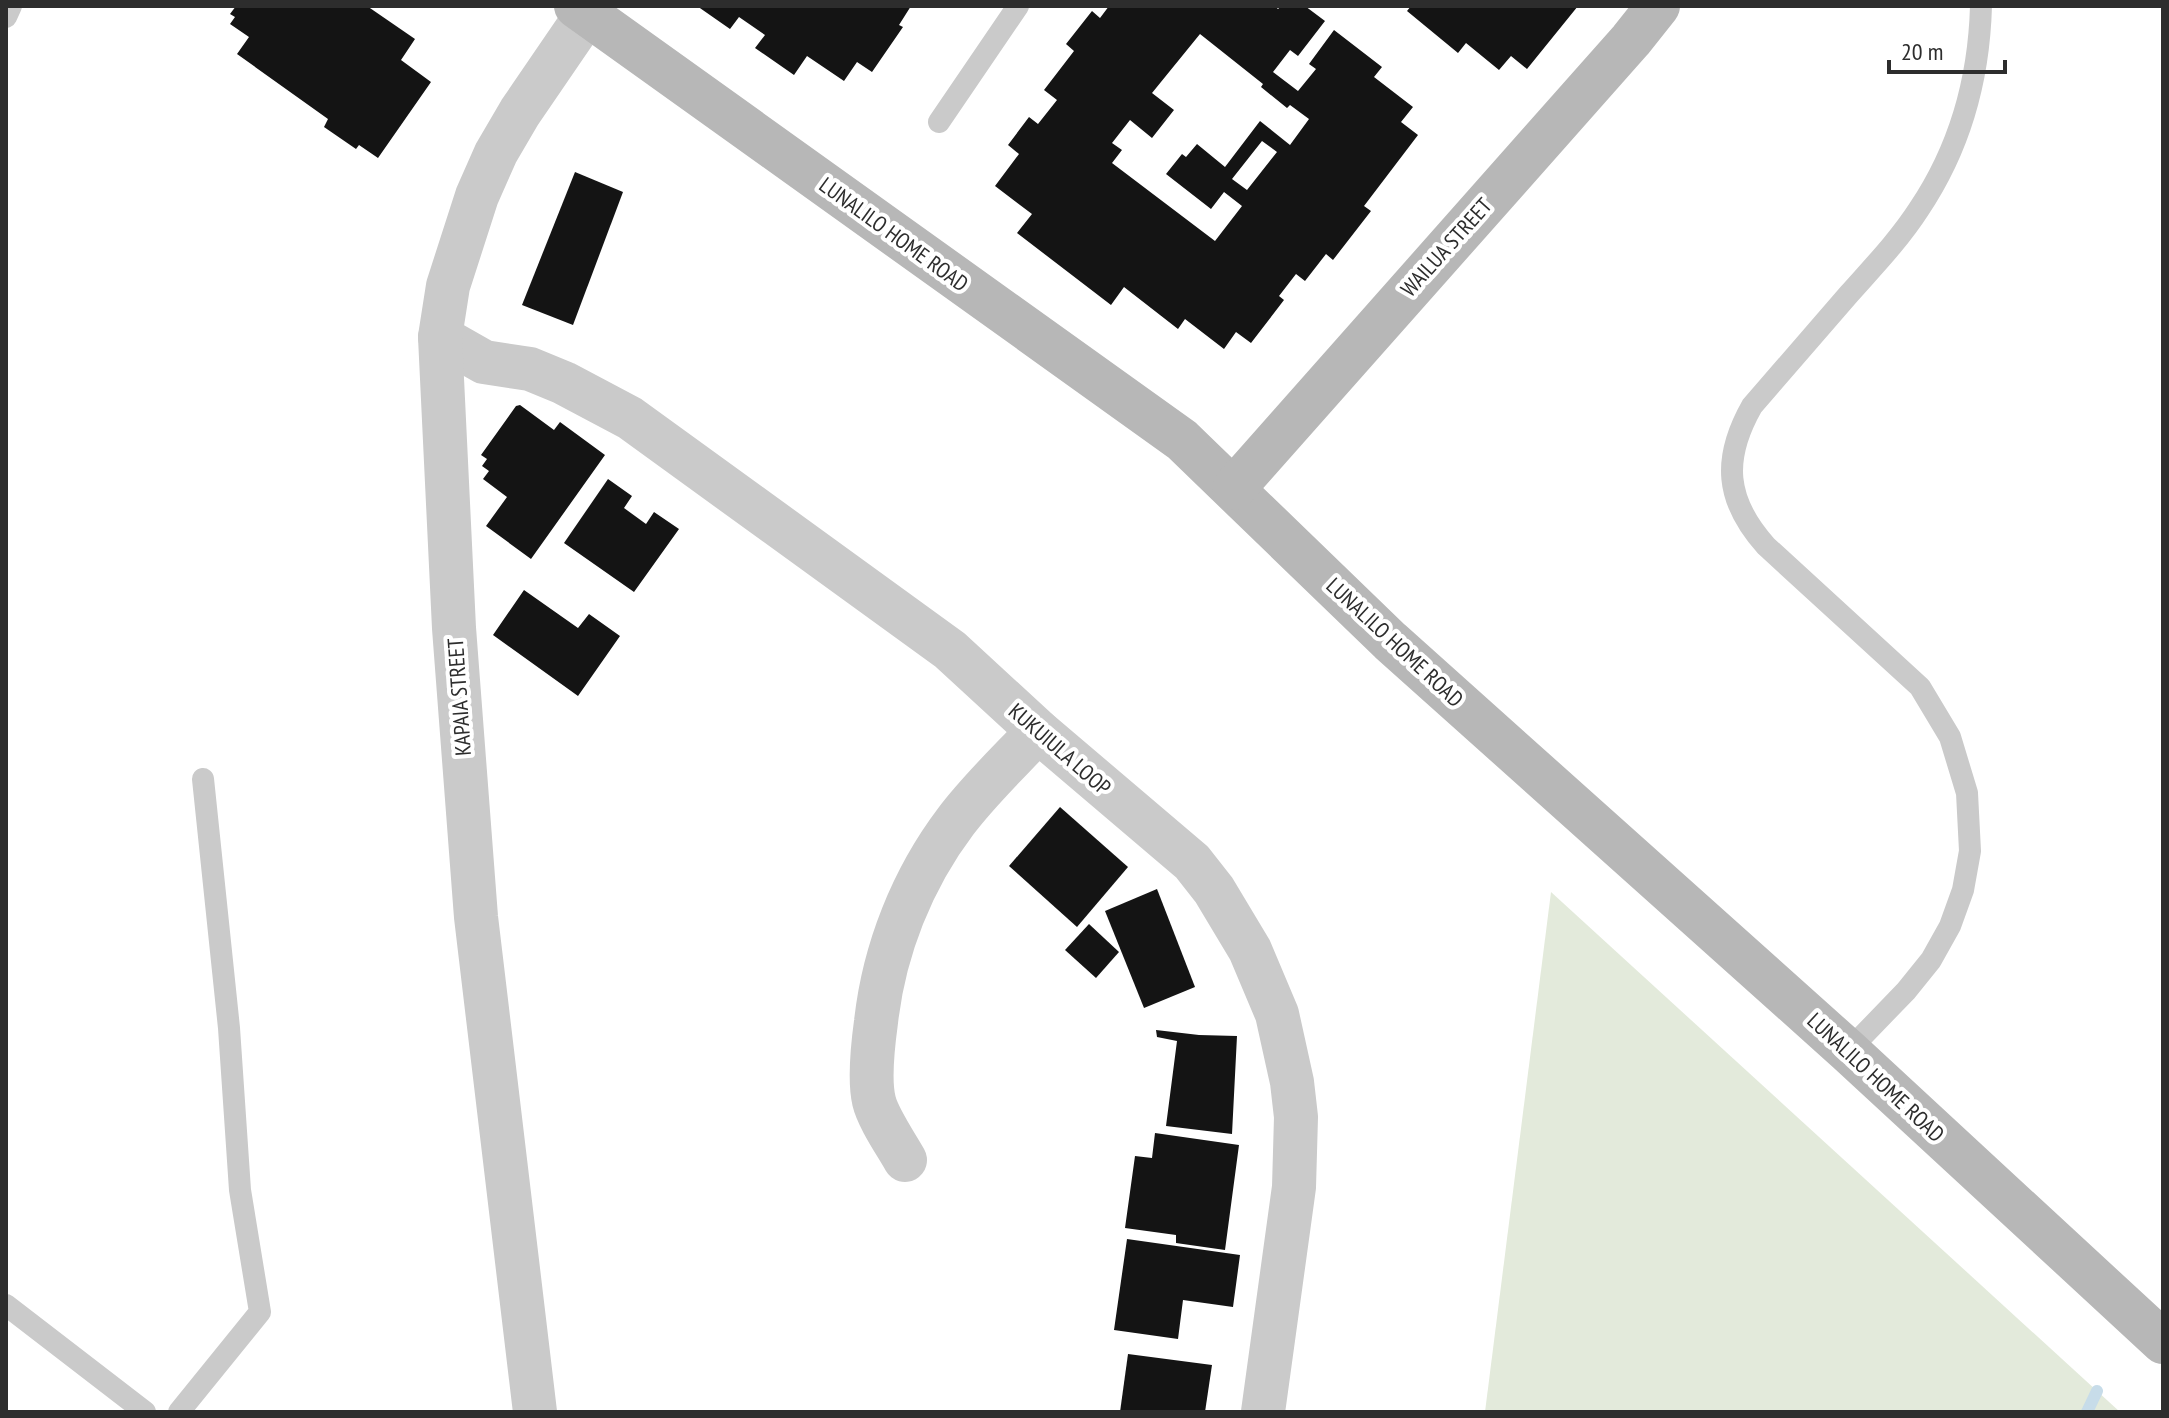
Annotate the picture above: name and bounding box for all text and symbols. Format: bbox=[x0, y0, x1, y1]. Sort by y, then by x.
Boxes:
scale bar bbox=[1889, 24, 2005, 74]
text: 20 m bbox=[1901, 36, 1943, 67]
street label: LUNALILO HOME ROAD bbox=[814, 171, 974, 297]
street label: WAILUA STREET bbox=[1394, 192, 1498, 302]
street label: LUNALILO HOME ROAD bbox=[1321, 571, 1469, 713]
street label: KAPAIA STREET bbox=[441, 637, 477, 757]
street label: KUKUIULA LOOP bbox=[1003, 697, 1117, 801]
street label: LUNALILO HOME ROAD bbox=[1802, 1006, 1950, 1148]

